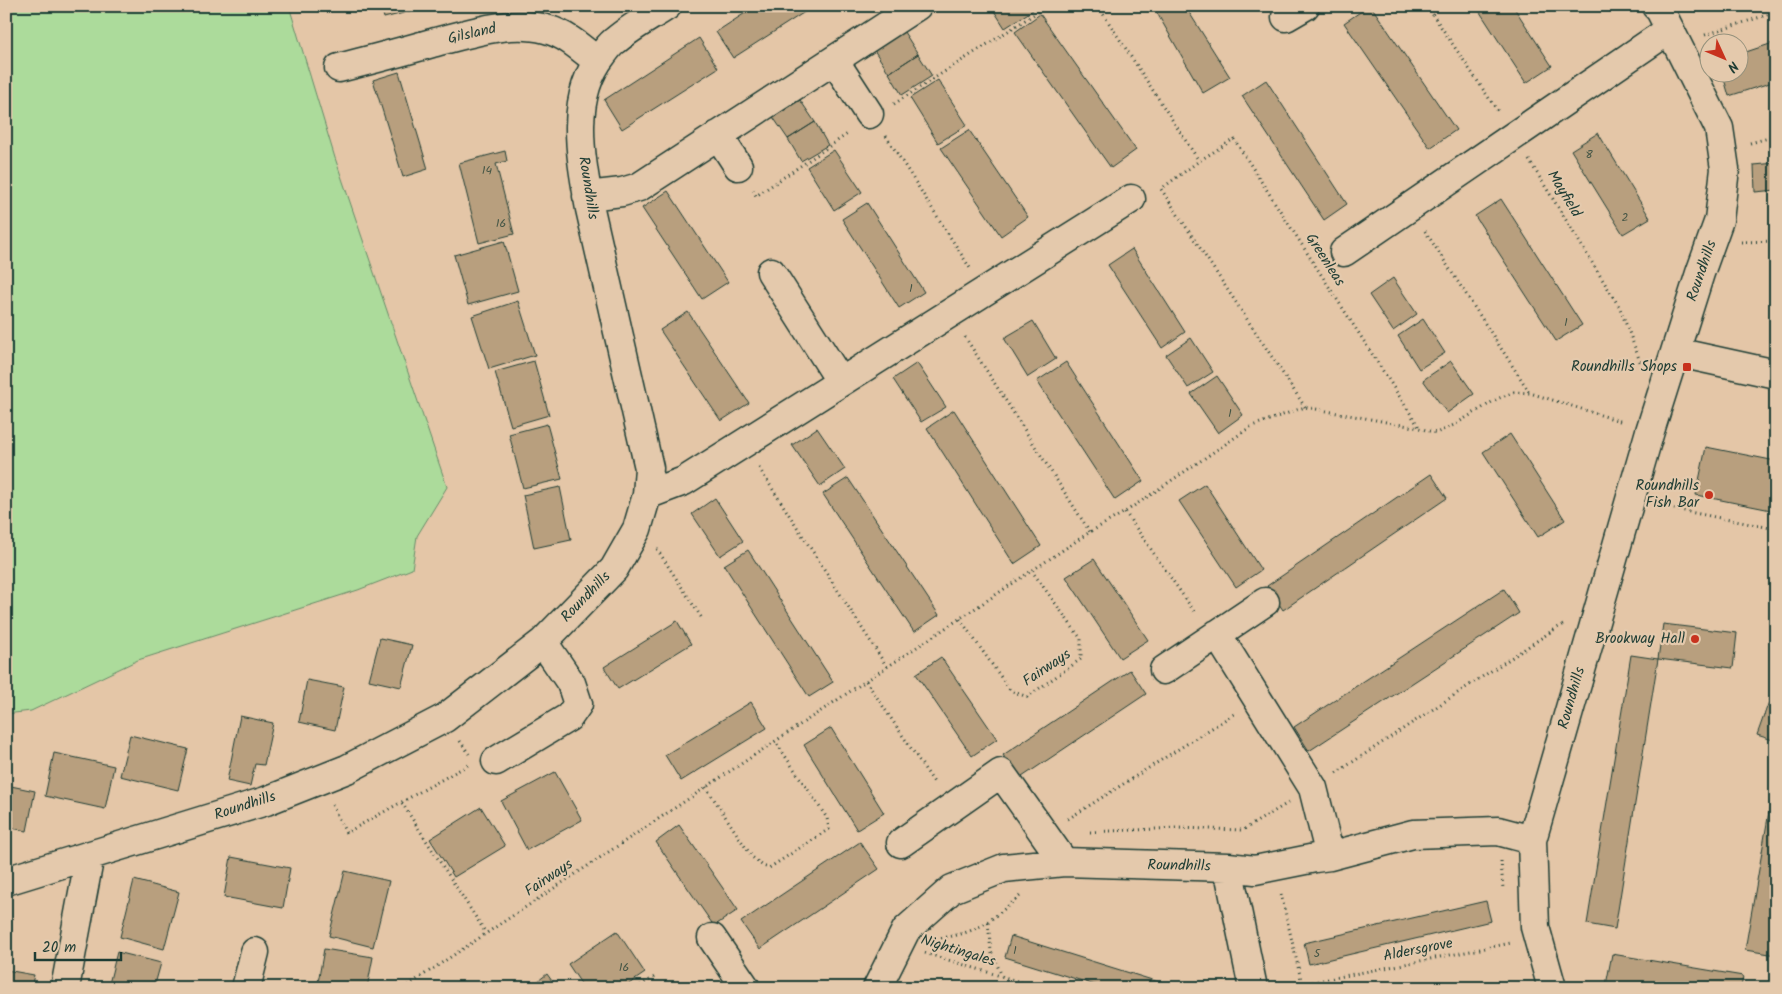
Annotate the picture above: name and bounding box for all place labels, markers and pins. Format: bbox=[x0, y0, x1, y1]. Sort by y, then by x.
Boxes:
place label: Roundhills Shops bbox=[1571, 355, 1678, 379]
marker: Roundhills Shops bbox=[1681, 361, 1693, 373]
place label: Roundhills Fish Bar bbox=[1635, 474, 1700, 515]
marker: Roundhills Fish Bar bbox=[1703, 489, 1715, 501]
place label: Brookway Hall bbox=[1595, 627, 1685, 651]
marker: Brookway Hall bbox=[1689, 633, 1701, 645]

